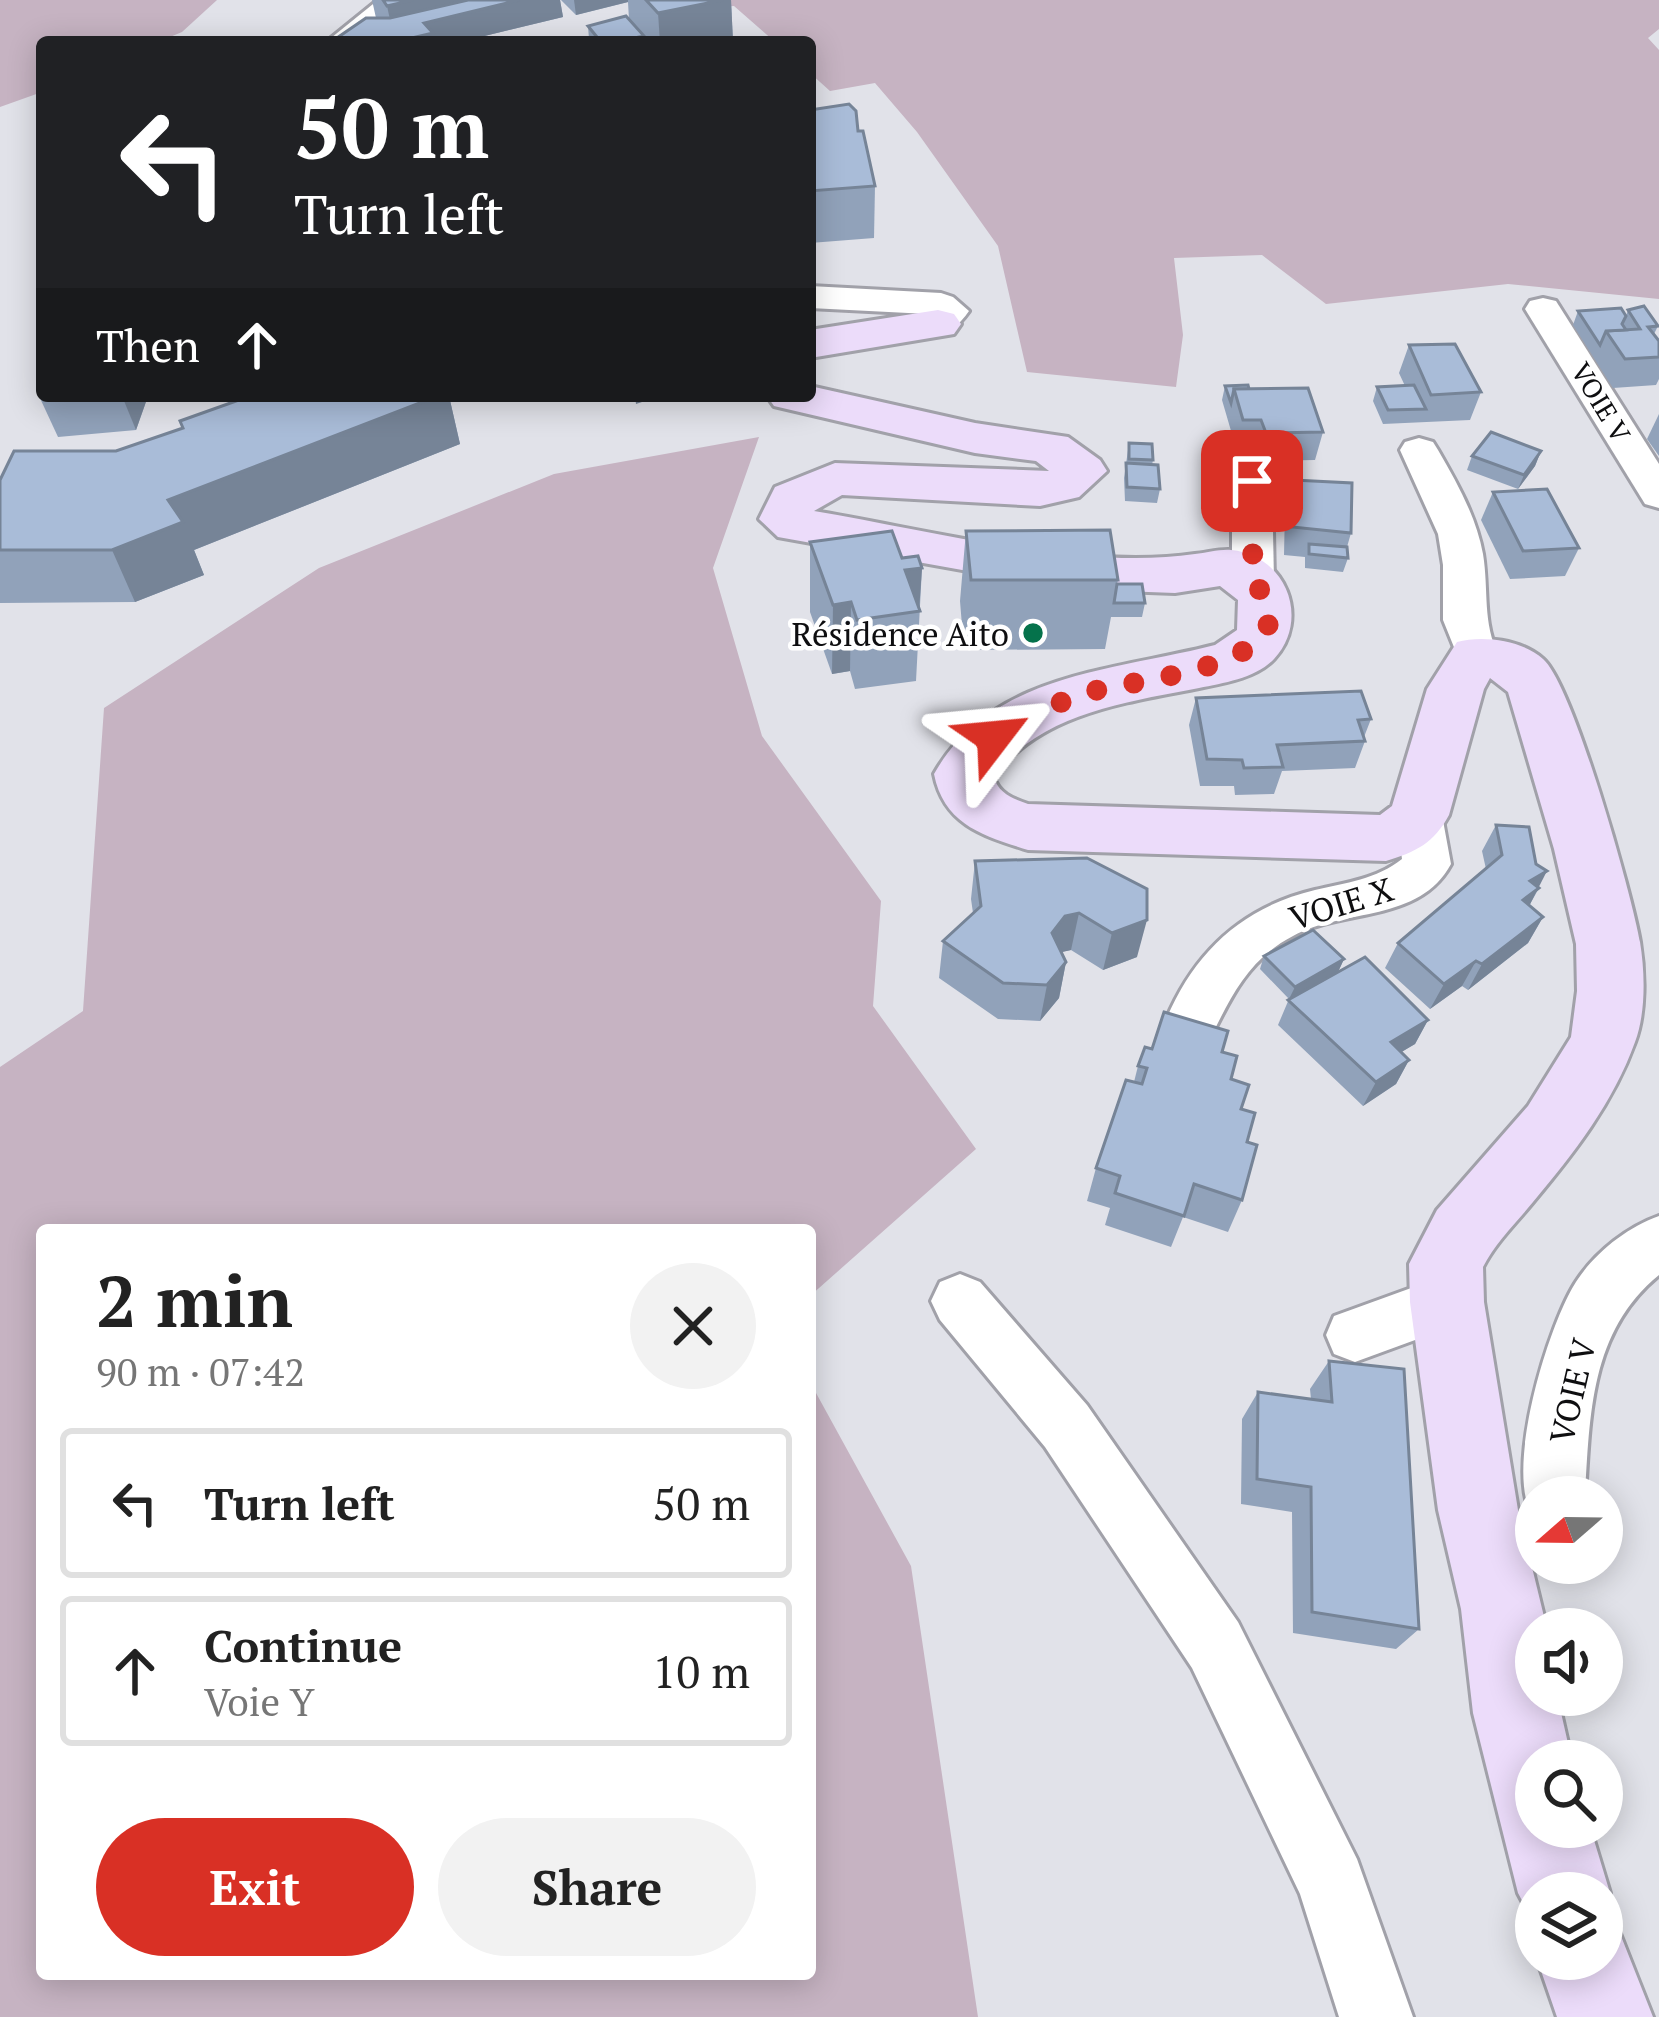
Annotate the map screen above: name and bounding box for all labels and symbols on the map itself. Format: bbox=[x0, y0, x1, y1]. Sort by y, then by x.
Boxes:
street label: VOIE V bbox=[1563, 356, 1639, 449]
pin bbox=[1201, 430, 1303, 532]
place label: Résidence Aito bbox=[792, 612, 1009, 655]
marker: Résidence Aito bbox=[1020, 620, 1046, 646]
position arrow bbox=[931, 674, 1057, 800]
street label: VOIE X bbox=[1284, 867, 1398, 939]
street label: VOIE V bbox=[1539, 1334, 1605, 1448]
north arrow bbox=[1515, 1476, 1623, 1584]

